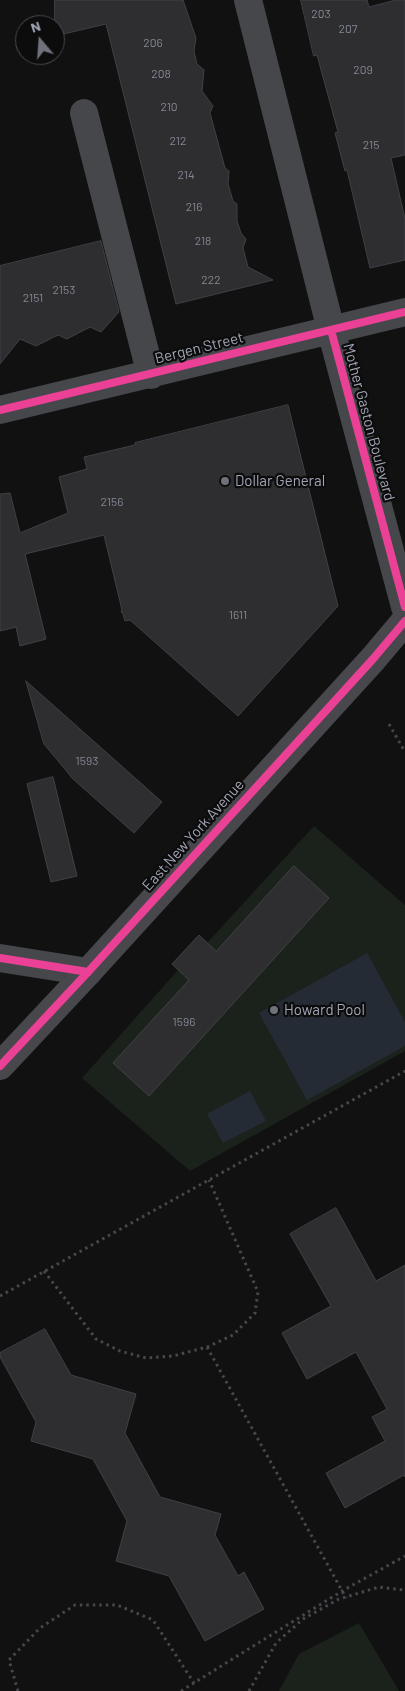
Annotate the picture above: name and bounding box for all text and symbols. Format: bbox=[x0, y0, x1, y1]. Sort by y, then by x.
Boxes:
house number: 203 bbox=[311, 7, 331, 21]
north arrow bbox=[15, 15, 65, 65]
text: N bbox=[28, 17, 43, 36]
house number: 207 bbox=[339, 22, 357, 36]
house number: 206 bbox=[143, 36, 163, 50]
house number: 209 bbox=[353, 63, 373, 77]
house number: 208 bbox=[151, 67, 171, 81]
house number: 210 bbox=[160, 100, 178, 114]
house number: 212 bbox=[170, 134, 186, 148]
house number: 215 bbox=[363, 138, 379, 152]
house number: 214 bbox=[177, 168, 195, 182]
house number: 216 bbox=[186, 200, 202, 214]
house number: 218 bbox=[195, 234, 211, 248]
house number: 222 bbox=[201, 273, 221, 287]
house number: 2153 bbox=[53, 283, 75, 297]
house number: 2151 bbox=[23, 291, 43, 305]
street label: Bergen Street bbox=[153, 328, 245, 368]
street label: Mother Gaston Boulevard bbox=[339, 341, 399, 503]
place label: Dollar General bbox=[235, 472, 325, 490]
marker: Dollar General bbox=[219, 475, 231, 487]
house number: 2156 bbox=[101, 495, 123, 509]
house number: 1611 bbox=[229, 608, 247, 622]
house number: 1593 bbox=[76, 754, 98, 768]
street label: East New York Avenue bbox=[138, 776, 248, 894]
place label: Howard Pool bbox=[284, 1001, 365, 1019]
marker: Howard Pool bbox=[268, 1004, 280, 1016]
house number: 1596 bbox=[173, 1015, 195, 1029]

